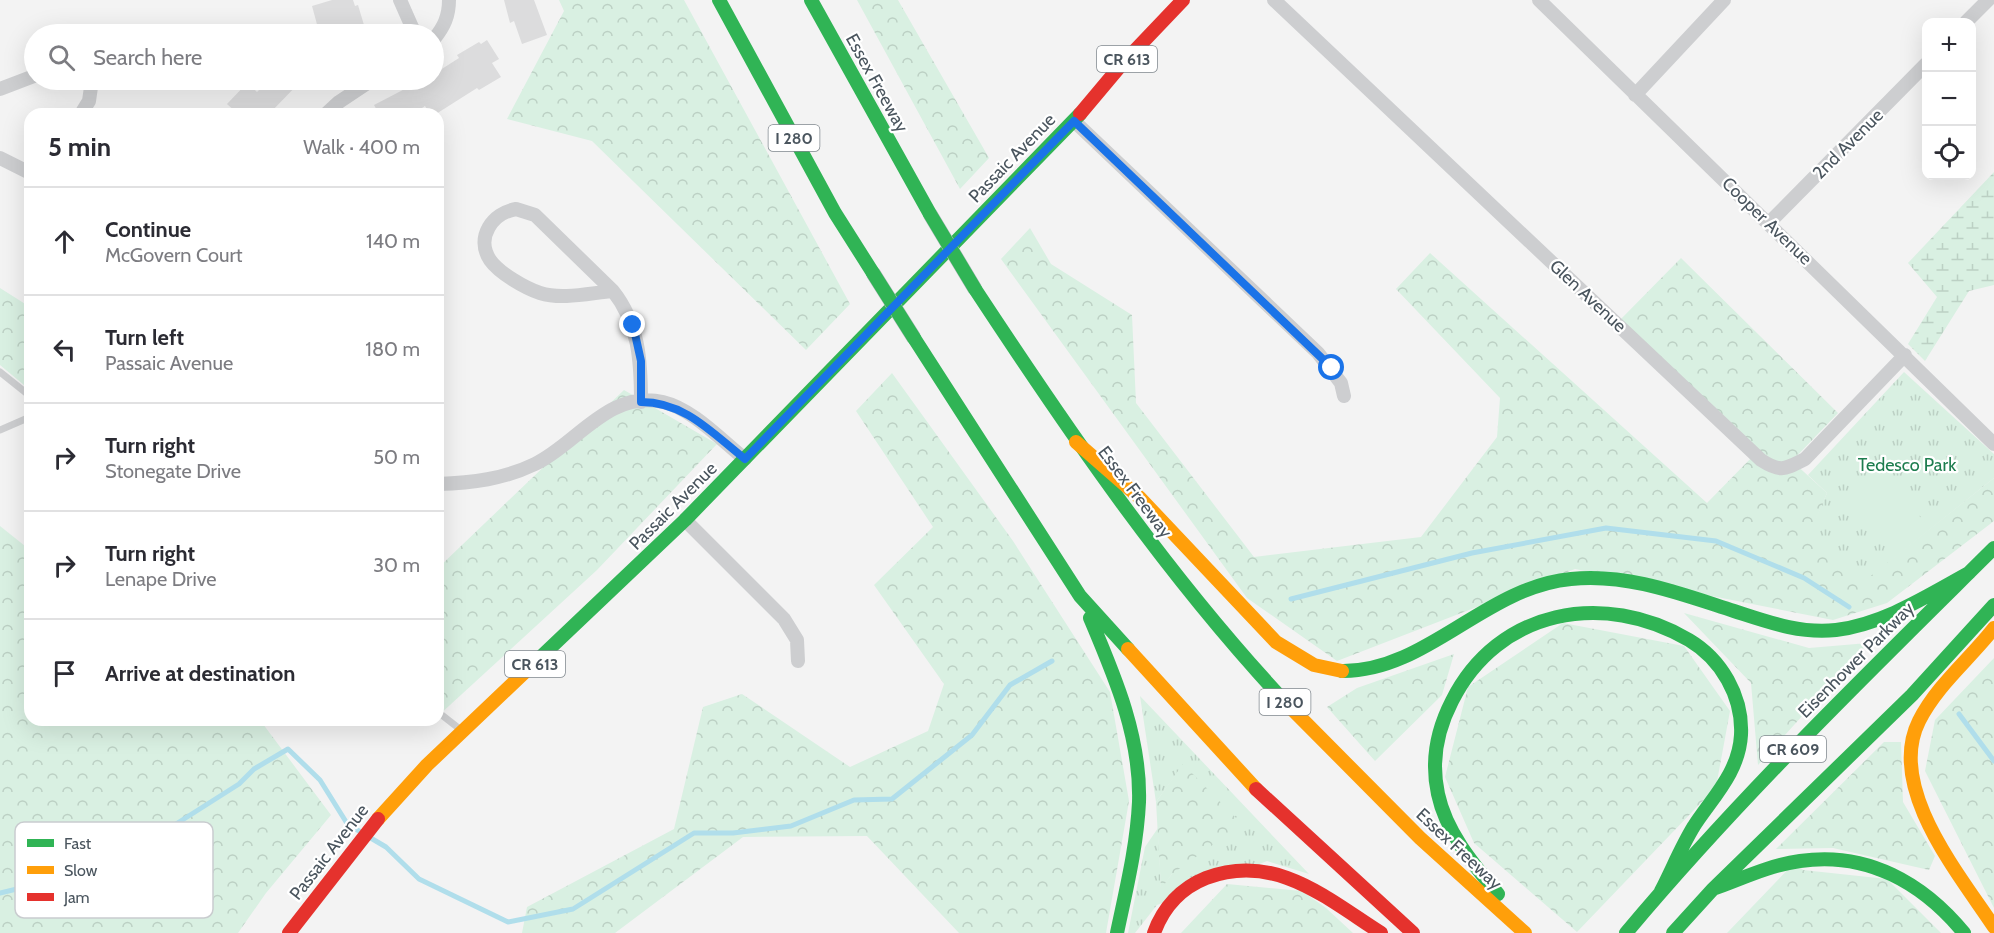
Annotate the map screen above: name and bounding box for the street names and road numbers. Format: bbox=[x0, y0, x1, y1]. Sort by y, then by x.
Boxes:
street label: Essex Freeway bbox=[841, 30, 913, 136]
road number: CR 613 bbox=[1097, 46, 1157, 72]
street label: 2nd Avenue bbox=[1808, 104, 1888, 184]
street label: Passaic Avenue bbox=[964, 109, 1060, 207]
road number: I 280 bbox=[768, 125, 820, 151]
street label: Cooper Avenue bbox=[1717, 173, 1817, 269]
street label: Glen Avenue bbox=[1545, 255, 1631, 337]
street label: Essex Freeway bbox=[1093, 442, 1177, 542]
street label: Passaic Avenue bbox=[624, 457, 722, 555]
street label: Eisenhower Parkway bbox=[1793, 597, 1919, 723]
road number: CR 613 bbox=[505, 651, 565, 677]
road number: I 280 bbox=[1260, 689, 1310, 715]
road number: CR 609 bbox=[1760, 736, 1826, 762]
street label: Passaic Avenue bbox=[285, 800, 373, 904]
street label: Essex Freeway bbox=[1412, 804, 1506, 894]

